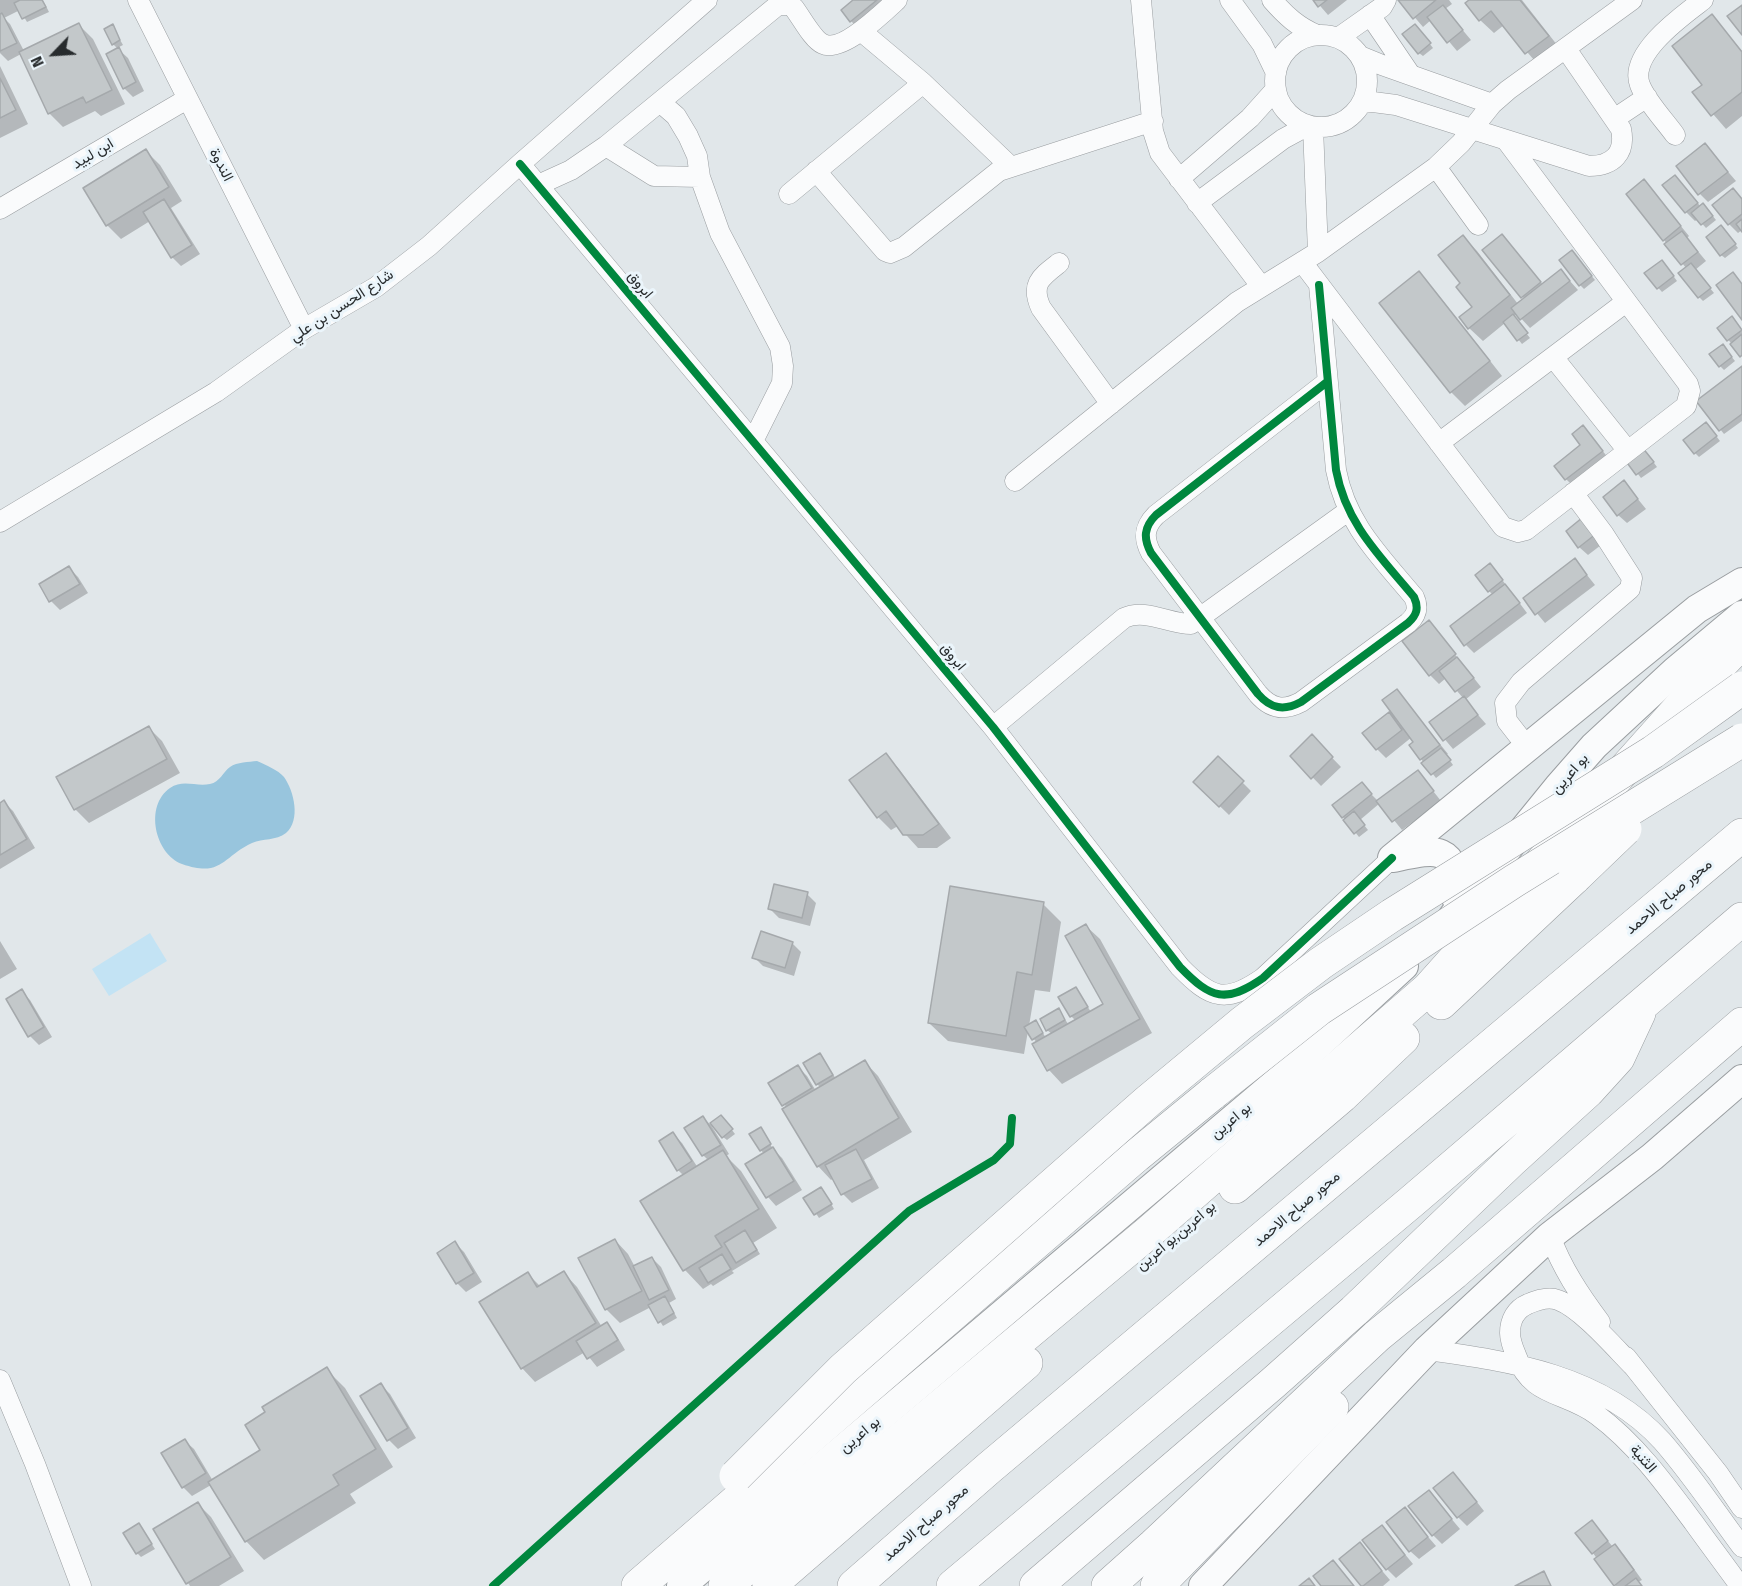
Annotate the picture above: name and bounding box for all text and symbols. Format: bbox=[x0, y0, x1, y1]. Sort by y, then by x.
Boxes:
north arrow bbox=[24, 24, 84, 84]
text: N bbox=[27, 53, 48, 70]
street label: ابن لبيد bbox=[69, 135, 117, 173]
street label: الندوة bbox=[205, 146, 237, 184]
street label: شارع الحسن بن علي bbox=[287, 266, 397, 346]
street label: ابروق bbox=[623, 268, 657, 302]
street label: ابروق bbox=[936, 640, 970, 674]
street label: بو اعرين bbox=[1548, 750, 1592, 798]
street label: محور صباح الاحمد bbox=[1622, 856, 1716, 938]
street label: بو اعرين bbox=[1207, 1099, 1255, 1143]
street label: محور صباح الاحمد bbox=[1250, 1168, 1344, 1250]
street label: بو اعرين,بو اعرين bbox=[1132, 1197, 1220, 1275]
street label: بو اعرين bbox=[836, 1413, 884, 1457]
street label: الثنية bbox=[1626, 1441, 1660, 1477]
street label: محور صباح الاحمد bbox=[880, 1481, 972, 1565]

